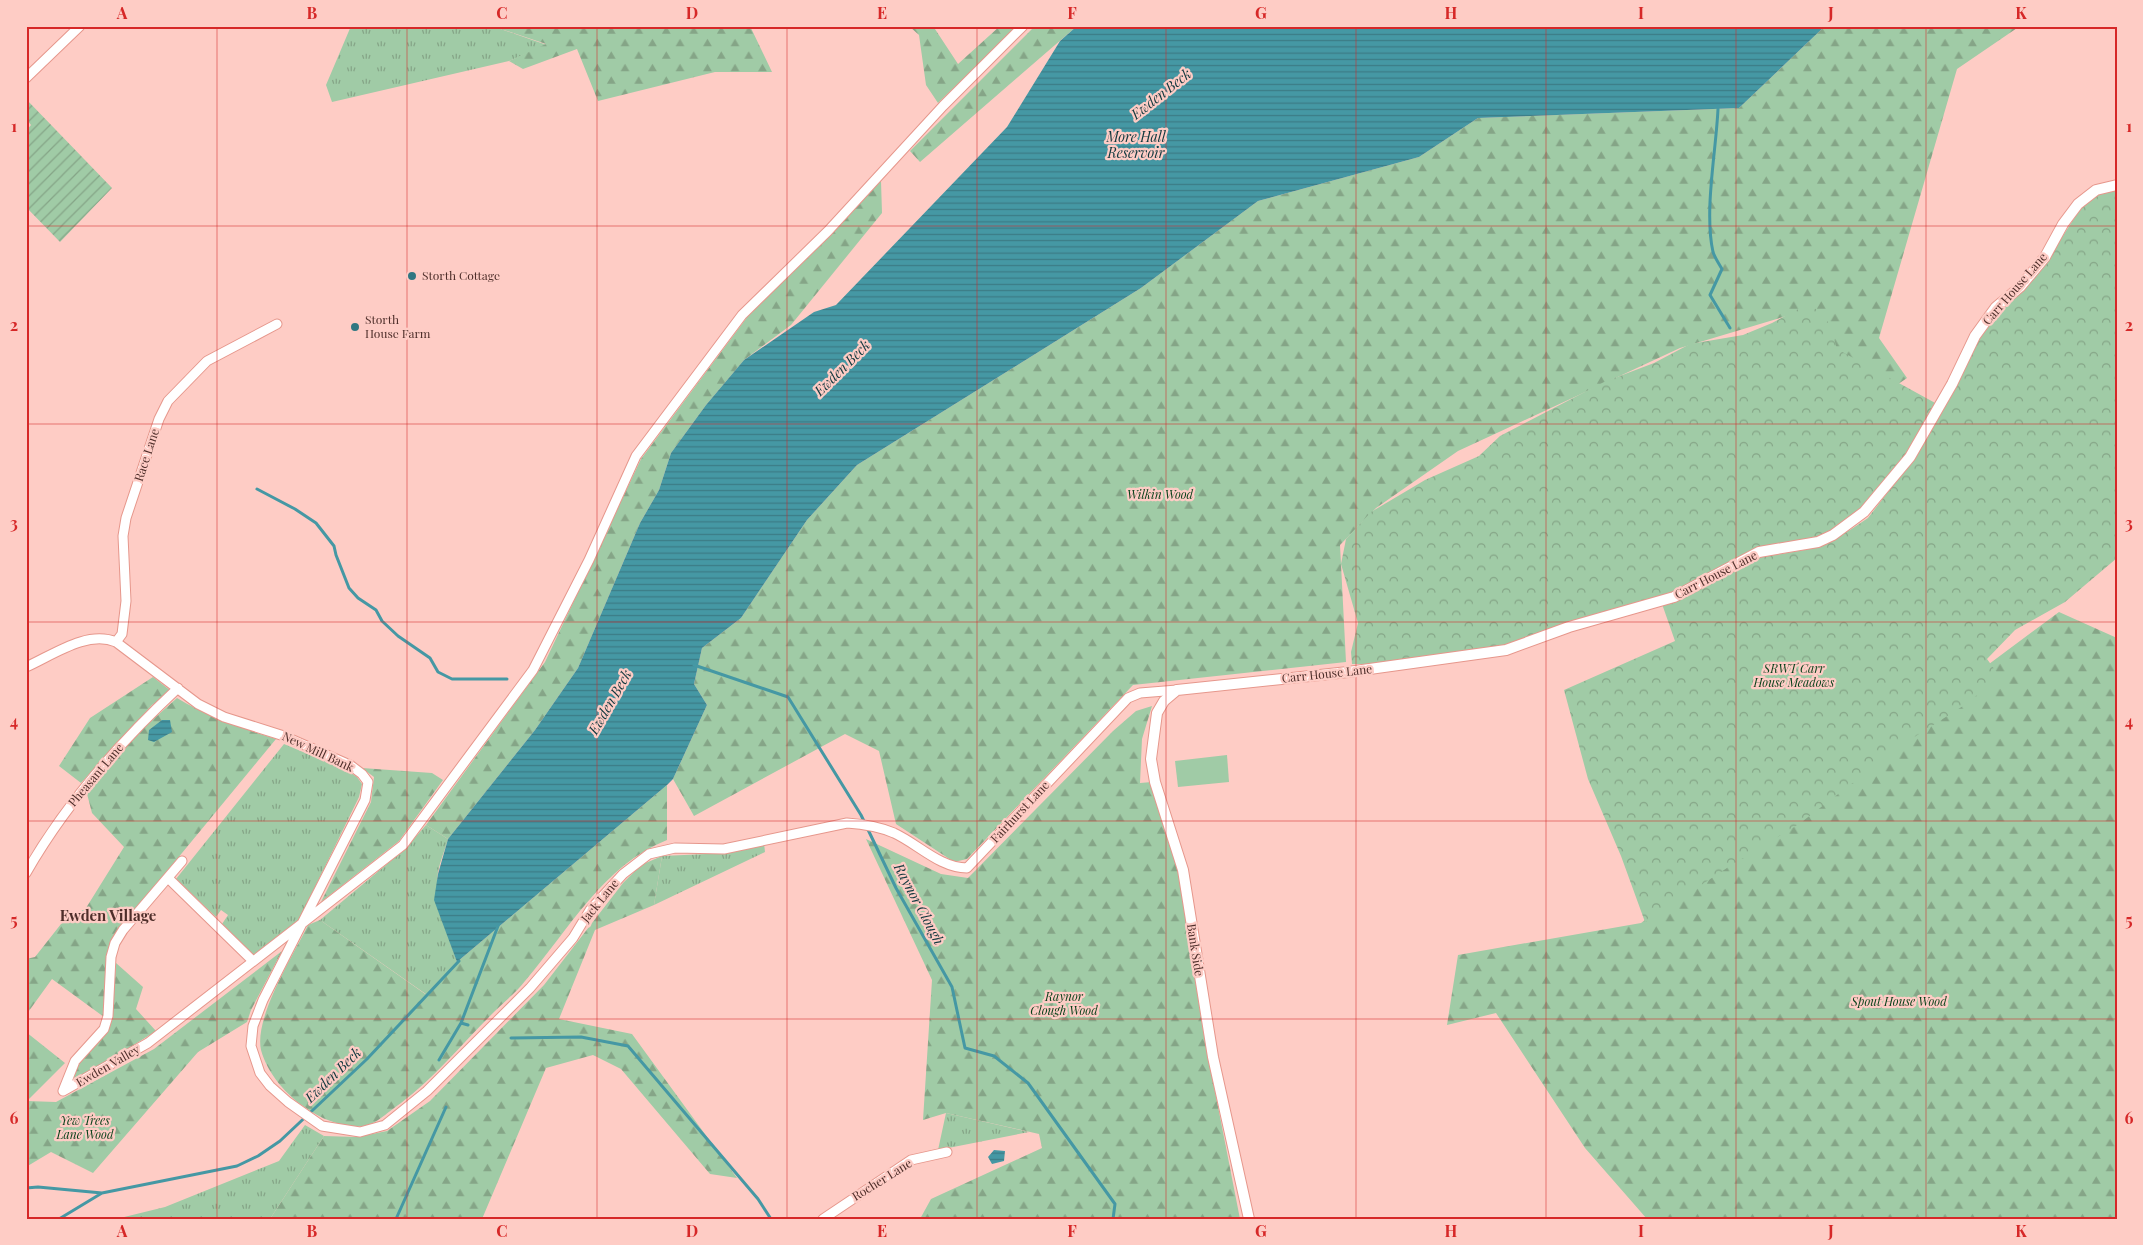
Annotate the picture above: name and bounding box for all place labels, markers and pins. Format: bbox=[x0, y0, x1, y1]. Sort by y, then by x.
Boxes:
place label: Storth Cottage bbox=[422, 267, 500, 283]
marker: Storth Cottage bbox=[406, 270, 418, 282]
place label: Storth House Farm bbox=[365, 311, 431, 341]
marker: Storth House Farm bbox=[349, 321, 361, 333]

